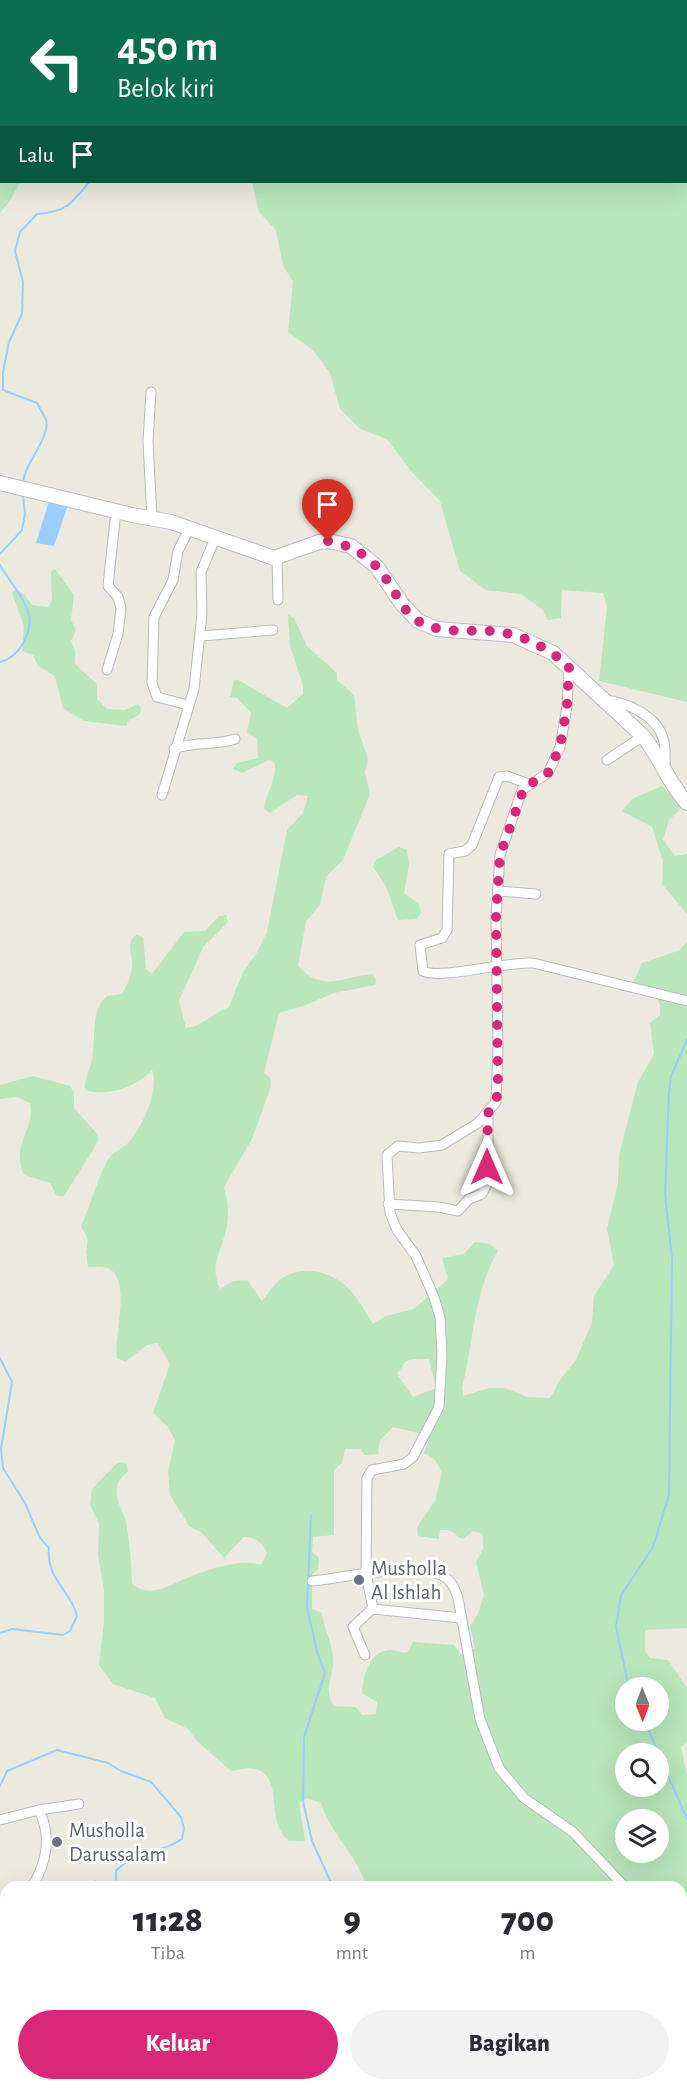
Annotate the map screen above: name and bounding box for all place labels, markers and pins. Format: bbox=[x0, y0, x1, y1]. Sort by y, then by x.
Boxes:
pin bbox=[302, 479, 353, 541]
place label: Musholla Al Ishlah bbox=[371, 1558, 447, 1603]
marker: Musholla Al Ishlah bbox=[352, 1573, 366, 1587]
place label: Musholla Darussalam bbox=[69, 1820, 166, 1865]
marker: Musholla Darussalam bbox=[50, 1835, 64, 1849]

